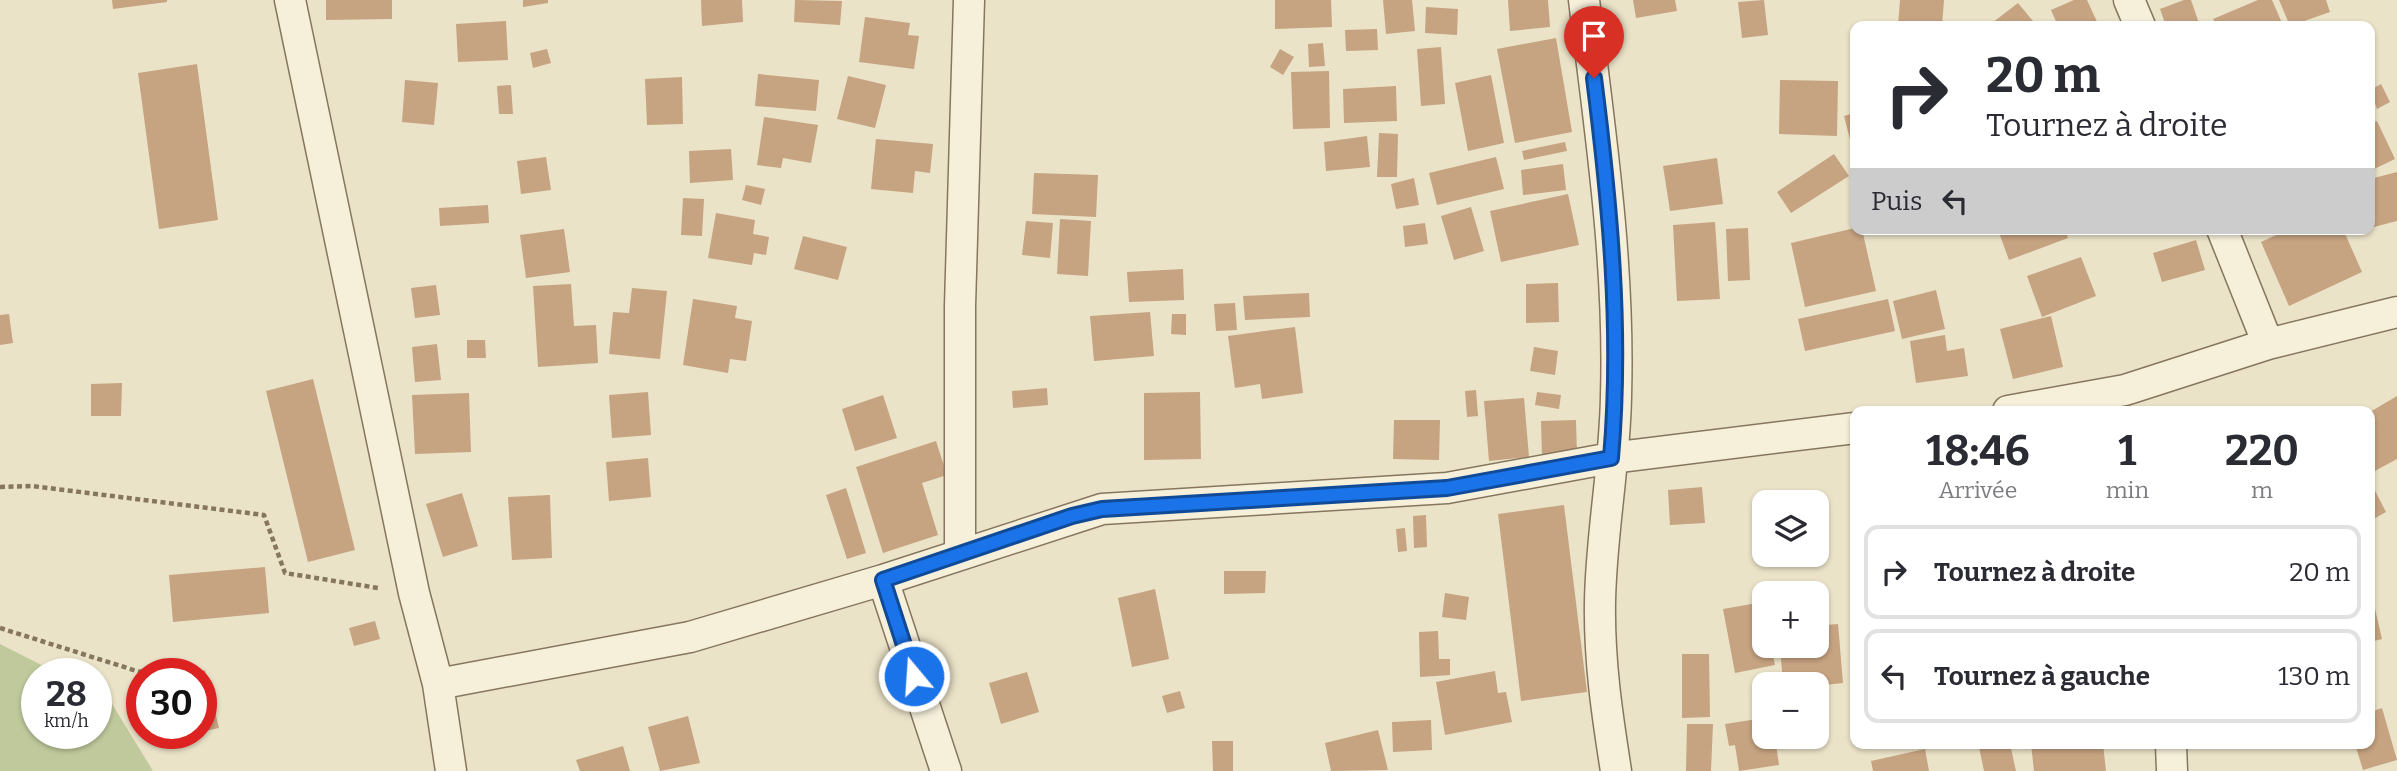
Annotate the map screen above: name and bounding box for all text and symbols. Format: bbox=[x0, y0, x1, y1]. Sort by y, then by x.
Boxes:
pin bbox=[1564, 6, 1624, 78]
icon: arrive bbox=[1575, 17, 1613, 55]
text: 20 m bbox=[1986, 46, 2100, 105]
icon: right bbox=[1871, 49, 1962, 140]
text: Tournez à droite bbox=[1986, 106, 2228, 144]
icon: left bbox=[1936, 182, 1974, 220]
text: Puis bbox=[1871, 186, 1922, 217]
text: 18:46 bbox=[1926, 426, 2030, 476]
text: 1 bbox=[2118, 426, 2136, 476]
text: 220 bbox=[2225, 426, 2299, 476]
text: Arrivée bbox=[1938, 476, 2017, 504]
text: min bbox=[2106, 476, 2149, 504]
text: m bbox=[2251, 476, 2273, 504]
map controls bbox=[1752, 490, 1829, 749]
button: layers bbox=[1752, 490, 1829, 567]
icon: right bbox=[1875, 553, 1913, 591]
text: Tournez à droite bbox=[1934, 557, 2135, 588]
text: 20 m bbox=[2289, 557, 2350, 588]
button: + bbox=[1752, 581, 1829, 658]
position arrow bbox=[877, 639, 951, 713]
icon: left bbox=[1875, 657, 1913, 695]
speed limit sign: 30 bbox=[126, 658, 217, 749]
text: Tournez à gauche bbox=[1934, 661, 2150, 692]
text: 130 m bbox=[2278, 661, 2350, 692]
button: − bbox=[1752, 672, 1829, 749]
text: 28 bbox=[46, 673, 87, 715]
text: km/h bbox=[44, 710, 89, 732]

